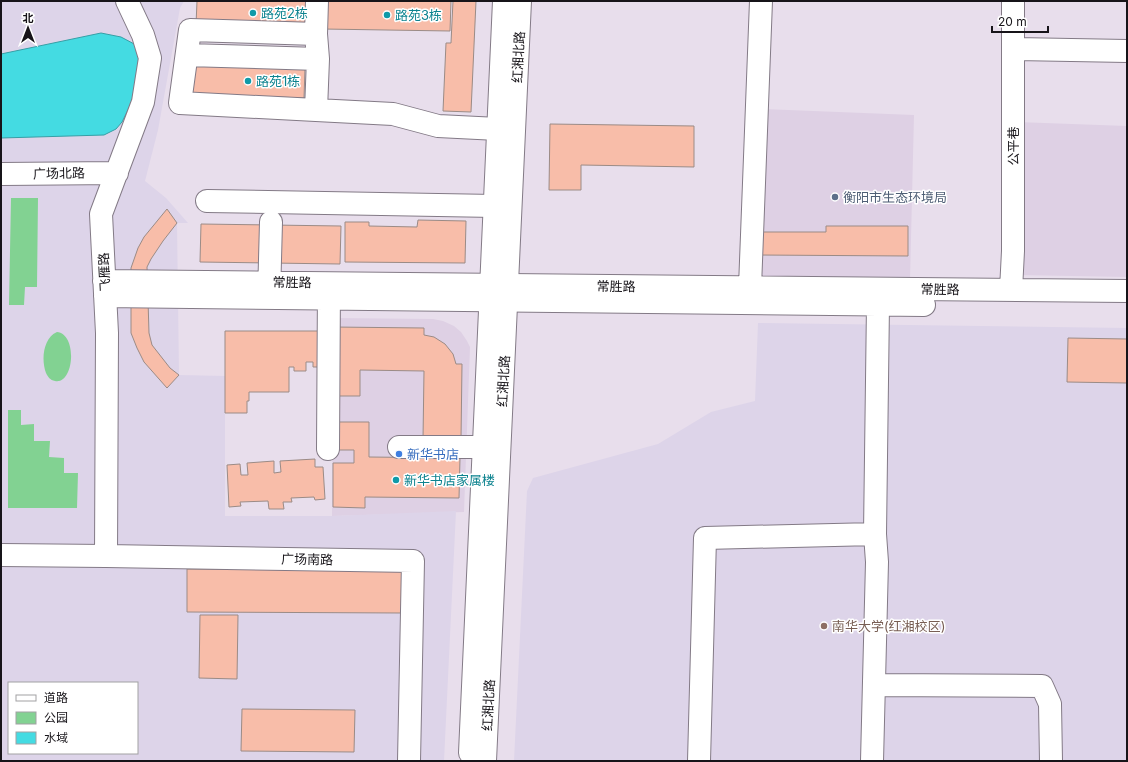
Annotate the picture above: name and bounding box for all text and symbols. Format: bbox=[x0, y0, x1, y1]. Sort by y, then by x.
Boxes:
place label: 路苑2栋 bbox=[261, 5, 308, 21]
place label: 路苑3栋 bbox=[395, 7, 442, 23]
north arrow bbox=[8, 8, 48, 48]
marker: 路苑2栋 bbox=[248, 8, 258, 18]
scale bar bbox=[992, 8, 1048, 34]
marker: 路苑3栋 bbox=[382, 10, 392, 20]
text: 北 bbox=[23, 11, 34, 25]
text: 20 m bbox=[998, 14, 1027, 29]
street label: 红湘北路 bbox=[509, 31, 527, 83]
place label: 路苑1栋 bbox=[256, 73, 300, 89]
marker: 路苑1栋 bbox=[243, 76, 253, 86]
street label: 公平巷 bbox=[1005, 126, 1021, 166]
street label: 广场北路 bbox=[33, 165, 85, 181]
place label: 衡阳市生态环境局 bbox=[843, 189, 947, 205]
marker: 衡阳市生态环境局 bbox=[830, 192, 840, 202]
street label: 飞雁路 bbox=[95, 252, 113, 292]
street label: 常胜路 bbox=[272, 274, 312, 290]
street label: 常胜路 bbox=[596, 278, 636, 294]
street label: 常胜路 bbox=[920, 281, 960, 297]
street label: 红湘北路 bbox=[494, 355, 512, 407]
place label: 新华书店 bbox=[407, 446, 459, 462]
marker: 新华书店 bbox=[394, 449, 404, 459]
place label: 新华书店家属楼 bbox=[404, 472, 495, 488]
marker: 新华书店家属楼 bbox=[391, 475, 401, 485]
street label: 广场南路 bbox=[281, 551, 333, 567]
place label: 南华大学(红湘校区) bbox=[832, 618, 945, 634]
marker: 南华大学(红湘校区) bbox=[819, 621, 829, 631]
street label: 红湘北路 bbox=[479, 679, 497, 731]
legend bbox=[8, 682, 138, 754]
text: 道路 bbox=[44, 690, 68, 705]
text: 公园 bbox=[44, 710, 68, 725]
text: 水域 bbox=[44, 730, 68, 745]

